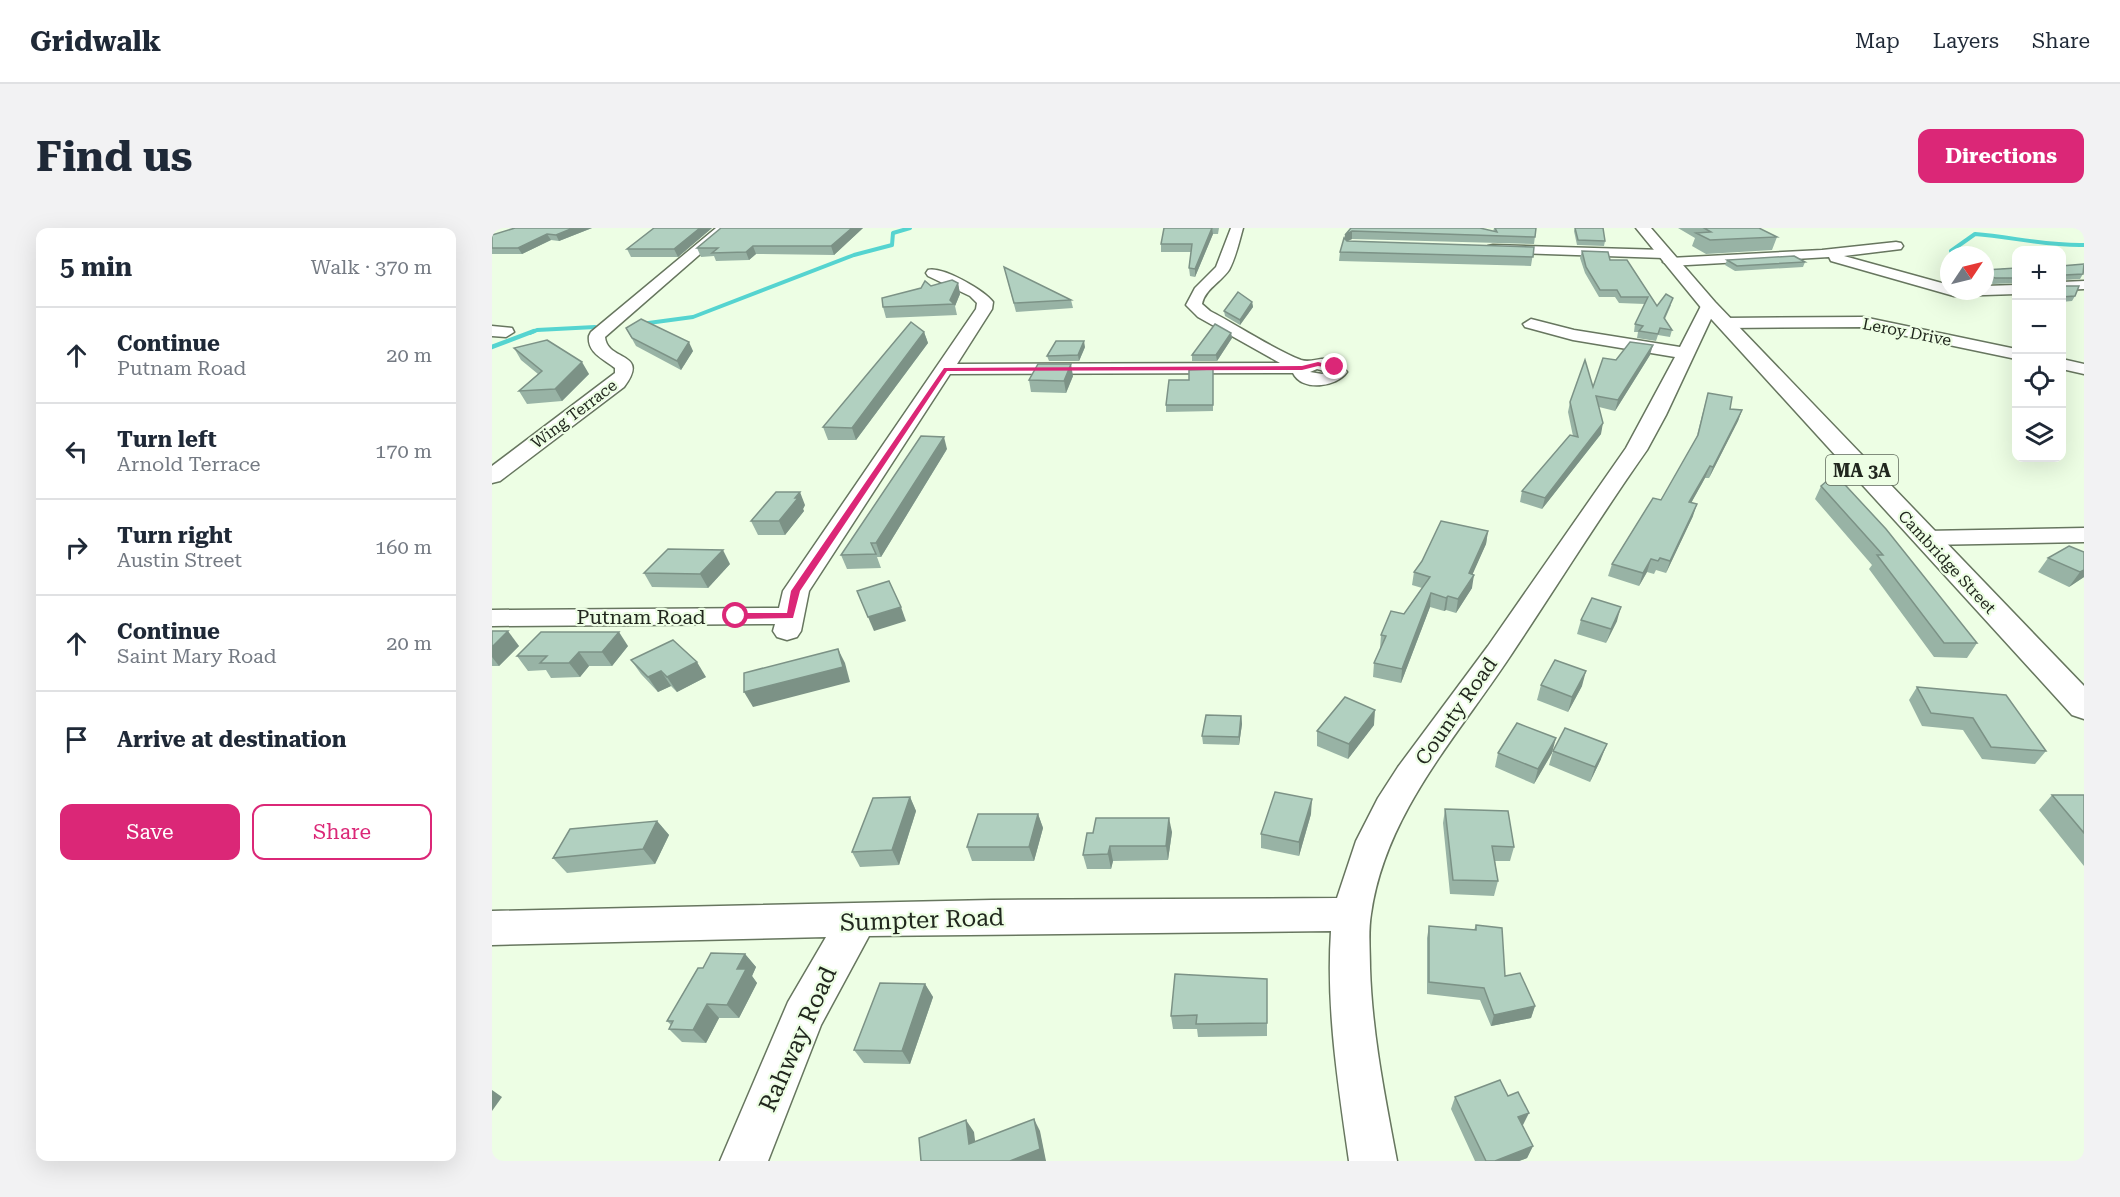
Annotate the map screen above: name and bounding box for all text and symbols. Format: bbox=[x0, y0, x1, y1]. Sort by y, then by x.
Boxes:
text: Gridwalk bbox=[30, 25, 161, 58]
text: Map bbox=[1855, 29, 1900, 53]
text: Layers bbox=[1933, 29, 1999, 53]
text: Share bbox=[2032, 29, 2090, 53]
button: Directions bbox=[1918, 129, 2084, 183]
text: Find us bbox=[36, 132, 193, 181]
north arrow bbox=[1940, 246, 1994, 300]
map controls bbox=[2012, 246, 2066, 462]
button: + bbox=[2012, 246, 2066, 300]
text: 5 min bbox=[60, 252, 132, 282]
text: Walk · 370 m bbox=[311, 255, 432, 279]
button: − bbox=[2012, 300, 2066, 354]
street label: Leroy Drive bbox=[1861, 314, 1953, 350]
text: Continue bbox=[117, 331, 220, 356]
icon: ahead bbox=[60, 339, 93, 372]
text: 20 m bbox=[386, 343, 432, 367]
route end bbox=[1321, 353, 1347, 379]
button: locate bbox=[2012, 354, 2066, 408]
text: Putnam Road bbox=[117, 356, 246, 380]
street label: Wing Terrace bbox=[527, 375, 621, 452]
button: layers bbox=[2012, 408, 2066, 462]
text: Turn left bbox=[117, 427, 217, 452]
icon: left bbox=[60, 435, 93, 468]
text: 170 m bbox=[375, 439, 432, 463]
text: Arnold Terrace bbox=[117, 452, 261, 476]
road number: MA 3A bbox=[1826, 455, 1898, 485]
street label: Cambridge Street bbox=[1894, 506, 2000, 618]
text: Turn right bbox=[117, 523, 232, 548]
icon: right bbox=[60, 531, 93, 564]
text: 160 m bbox=[375, 535, 432, 559]
text: Austin Street bbox=[117, 548, 242, 572]
route start bbox=[722, 602, 748, 628]
street label: Putnam Road bbox=[576, 605, 706, 629]
text: Continue bbox=[117, 619, 220, 644]
icon: ahead bbox=[60, 627, 93, 660]
text: 20 m bbox=[386, 631, 432, 655]
text: Saint Mary Road bbox=[117, 644, 277, 668]
street label: County Road bbox=[1410, 652, 1502, 769]
icon: arrive bbox=[60, 723, 93, 756]
text: Arrive at destination bbox=[117, 727, 346, 752]
button: Save bbox=[60, 804, 240, 860]
button: Share bbox=[252, 804, 432, 860]
street label: Sumpter Road bbox=[839, 903, 1005, 937]
street label: Rahway Road bbox=[754, 962, 842, 1116]

